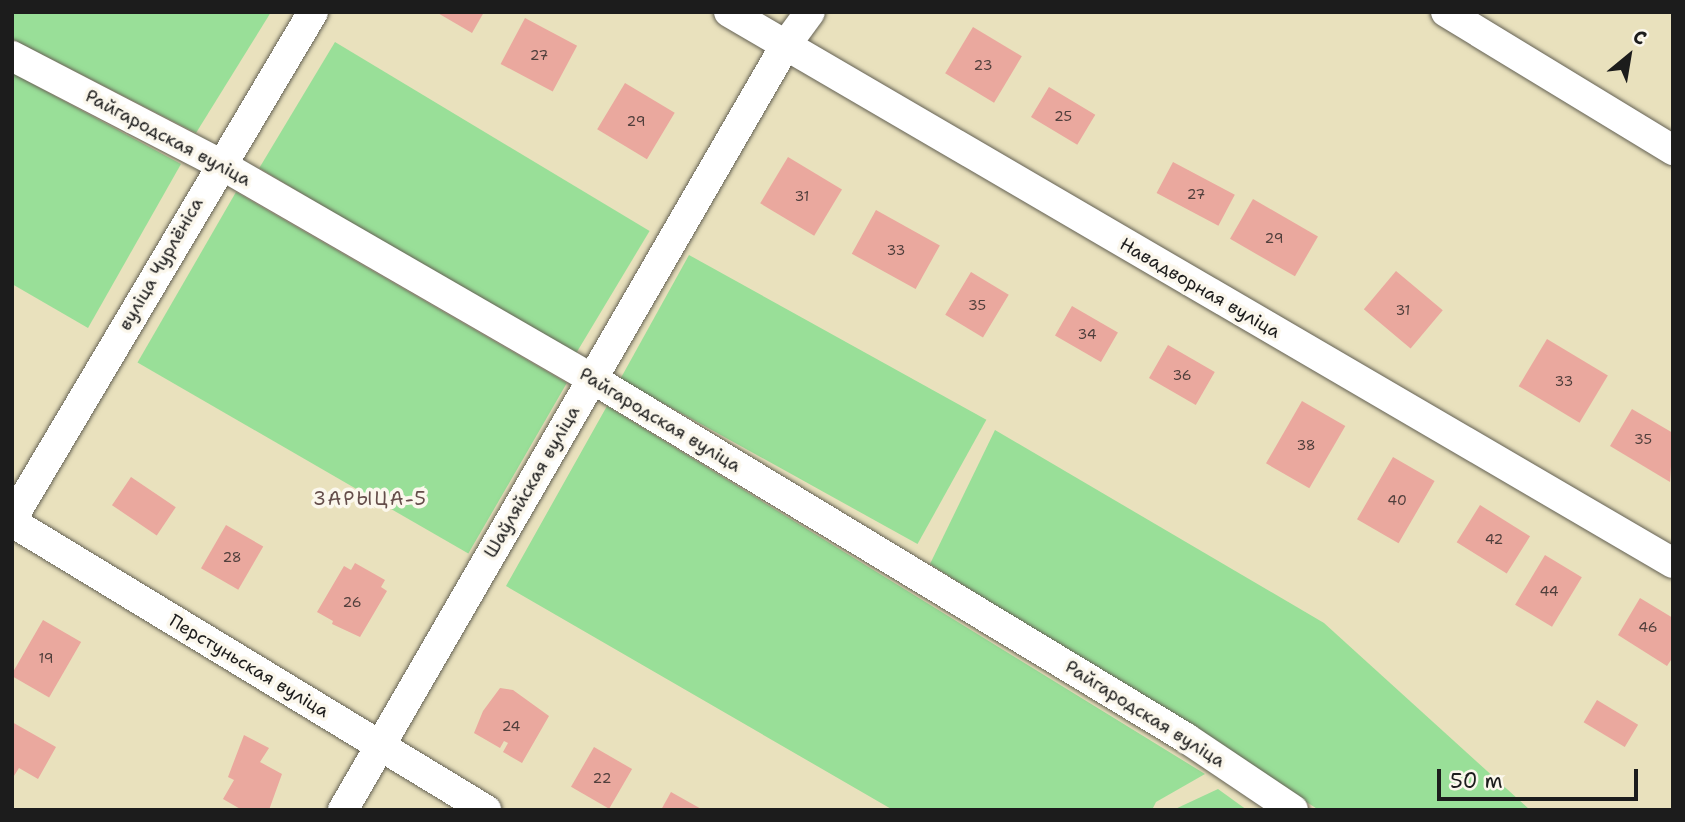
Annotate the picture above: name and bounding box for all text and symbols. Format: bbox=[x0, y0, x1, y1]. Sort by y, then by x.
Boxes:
north arrow bbox=[1594, 21, 1664, 91]
text: С bbox=[1628, 24, 1651, 51]
house number: 27 bbox=[530, 47, 548, 63]
house number: 23 bbox=[974, 57, 992, 73]
street label: Райгародская вуліца bbox=[82, 85, 254, 191]
house number: 25 bbox=[1054, 108, 1072, 124]
house number: 29 bbox=[627, 113, 645, 129]
house number: 27 bbox=[1187, 186, 1205, 202]
house number: 31 bbox=[795, 188, 809, 204]
street label: вуліца Чурлёніса bbox=[114, 194, 208, 334]
house number: 29 bbox=[1265, 230, 1283, 246]
street label: Навадворная вуліца bbox=[1116, 233, 1284, 343]
house number: 33 bbox=[887, 242, 905, 258]
house number: 35 bbox=[968, 297, 986, 313]
house number: 31 bbox=[1396, 302, 1410, 318]
house number: 34 bbox=[1077, 326, 1097, 342]
street label: Райгародская вуліца bbox=[575, 363, 745, 477]
house number: 36 bbox=[1172, 367, 1192, 383]
house number: 33 bbox=[1555, 373, 1573, 389]
street label: Шаўляйская вуліца bbox=[480, 402, 584, 562]
house number: 35 bbox=[1634, 431, 1652, 447]
house number: 38 bbox=[1296, 437, 1316, 453]
district label: ЗАРЫЦА-5 bbox=[315, 488, 427, 510]
house number: 40 bbox=[1387, 492, 1407, 508]
house number: 42 bbox=[1485, 531, 1503, 547]
house number: 28 bbox=[222, 549, 242, 565]
house number: 44 bbox=[1539, 583, 1559, 599]
house number: 26 bbox=[343, 594, 361, 610]
street label: Перстуньская вуліца bbox=[165, 610, 333, 722]
house number: 46 bbox=[1638, 619, 1658, 635]
house number: 19 bbox=[38, 650, 54, 666]
street label: Райгародская вуліца bbox=[1061, 656, 1229, 772]
house number: 24 bbox=[502, 718, 520, 734]
scale bar bbox=[1440, 756, 1641, 800]
text: 50 m bbox=[1450, 767, 1503, 795]
house number: 22 bbox=[593, 770, 611, 786]

